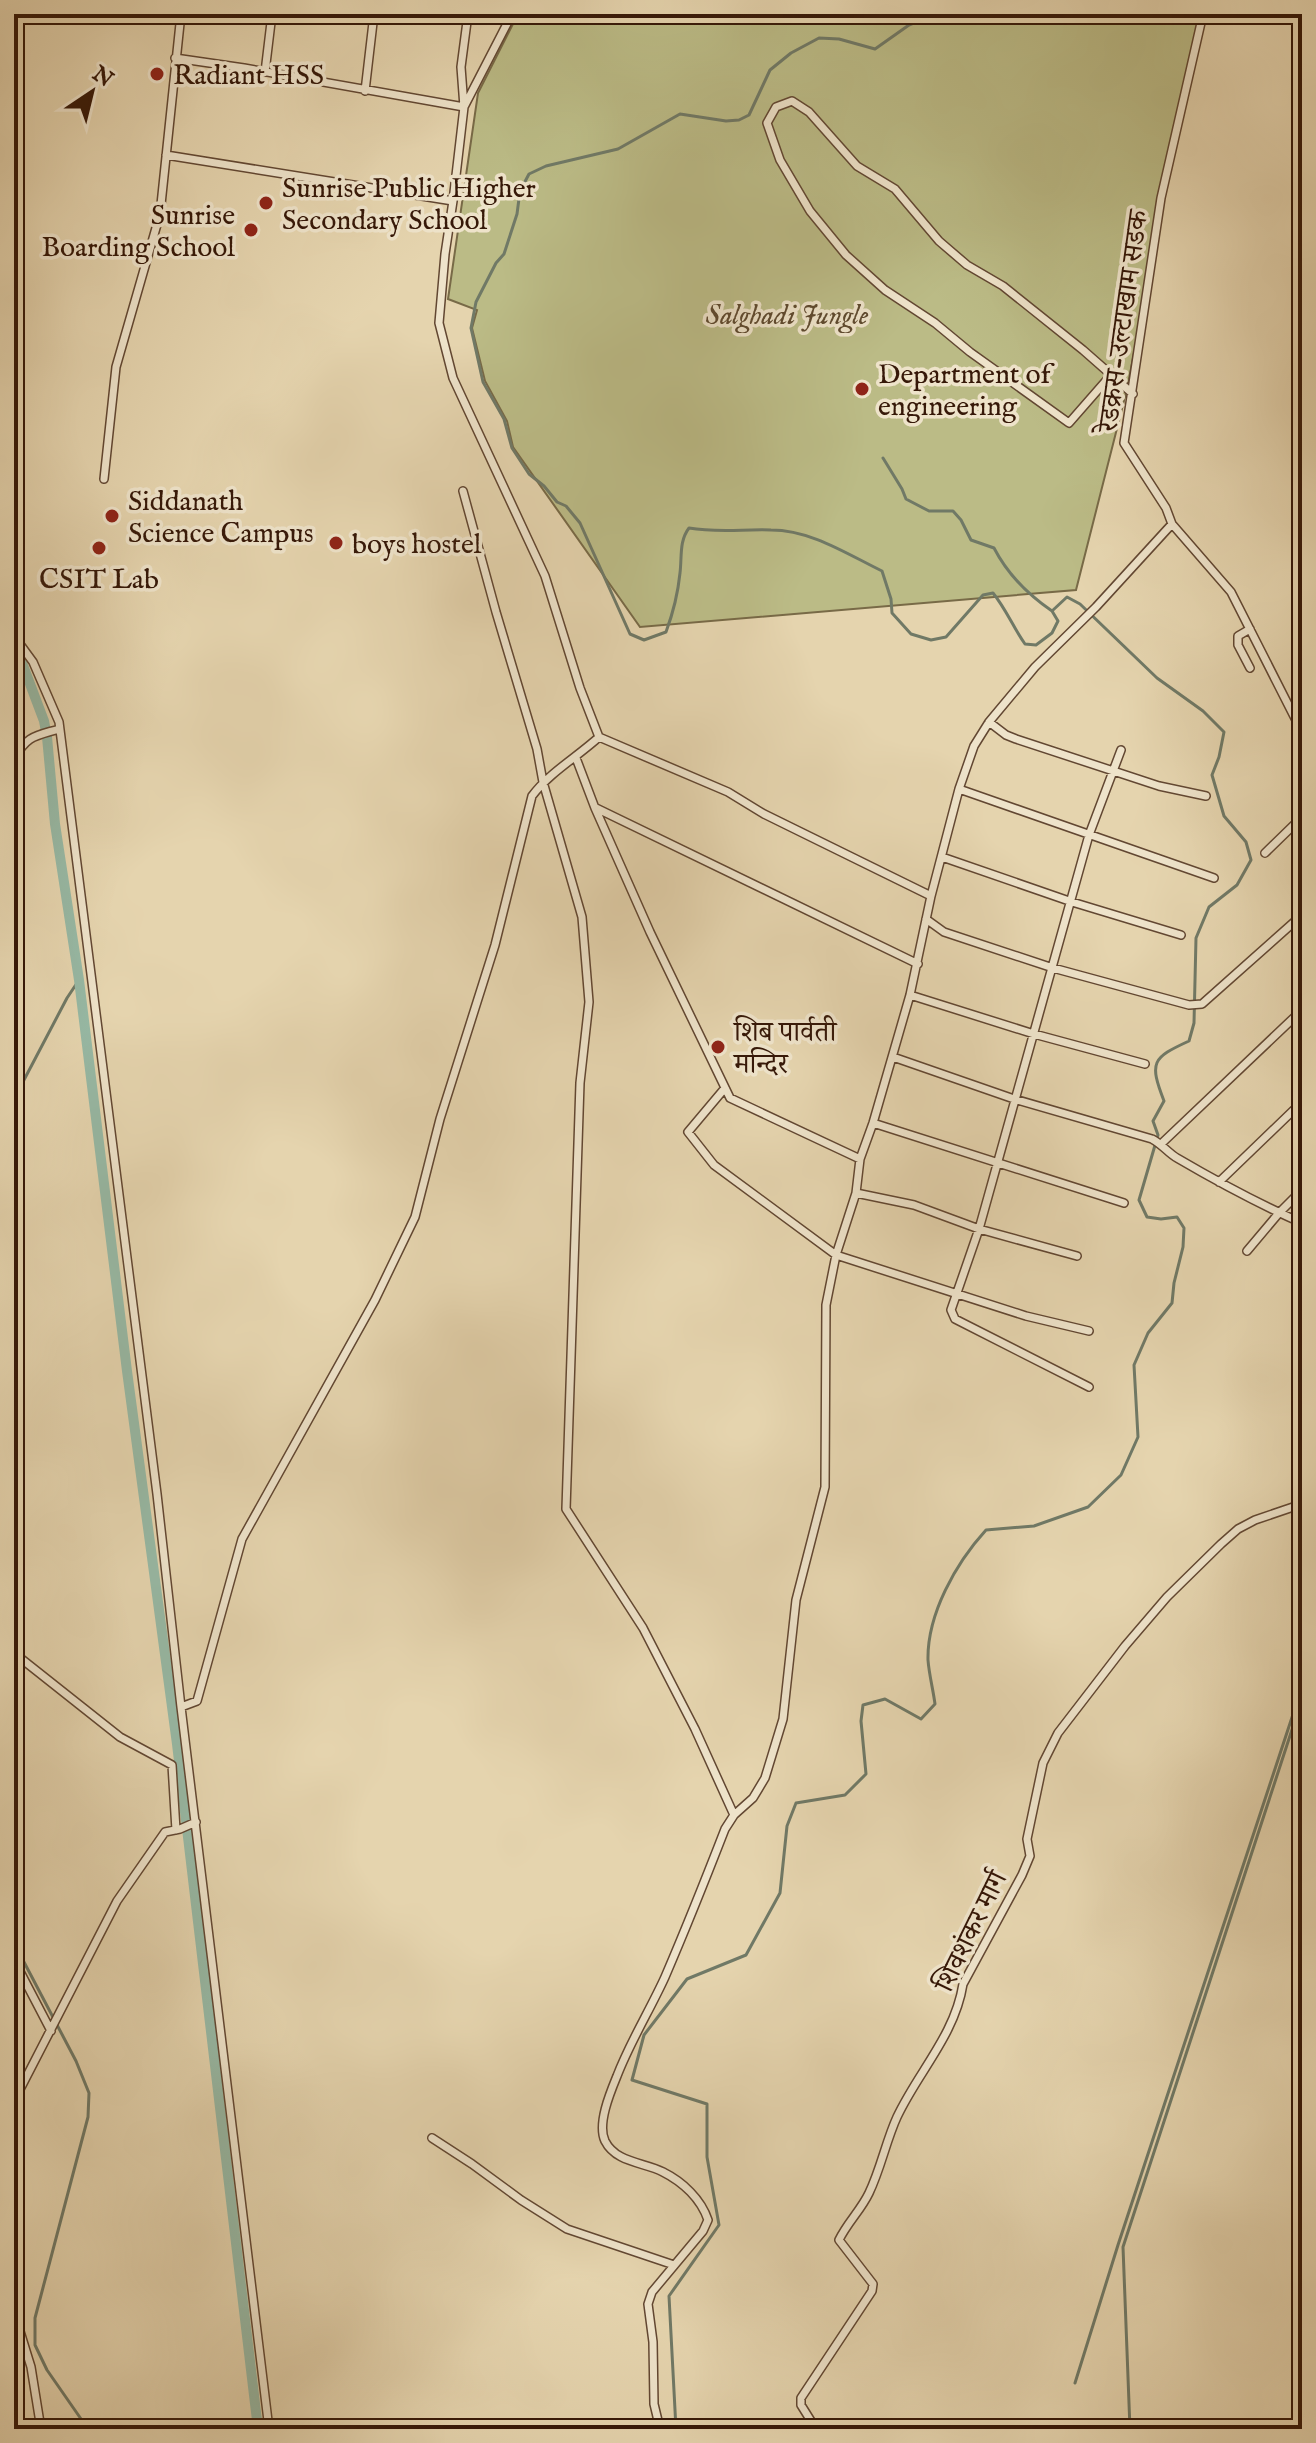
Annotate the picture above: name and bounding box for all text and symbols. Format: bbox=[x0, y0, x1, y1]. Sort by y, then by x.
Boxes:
north arrow bbox=[52, 52, 132, 132]
place label: Radiant HSS bbox=[173, 59, 324, 94]
text: N bbox=[86, 60, 118, 94]
marker: Radiant HSS bbox=[148, 65, 166, 83]
place label: Sunrise Public Higher Secondary School bbox=[282, 172, 536, 239]
marker: Sunrise Public Higher Secondary School bbox=[257, 194, 275, 212]
place label: Sunrise Boarding School bbox=[41, 199, 235, 266]
street label: रेडक्रस-उल्टाखाम सडक bbox=[1090, 206, 1158, 439]
marker: Sunrise Boarding School bbox=[242, 221, 260, 239]
park label: Salghadi Jungle bbox=[706, 299, 869, 334]
place label: Department of engineering bbox=[878, 358, 1055, 425]
marker: Department of engineering bbox=[853, 380, 871, 398]
place label: Siddanath Science Campus bbox=[128, 485, 314, 552]
marker: Siddanath Science Campus bbox=[103, 507, 121, 525]
place label: boys hostel bbox=[352, 528, 482, 563]
marker: boys hostel bbox=[327, 534, 345, 552]
marker: CSIT Lab bbox=[90, 539, 108, 557]
place label: CSIT Lab bbox=[39, 563, 159, 598]
place label: शिब पार्वती मन्दिर bbox=[732, 1015, 838, 1083]
marker: शिब पार्वती मन्दिर bbox=[709, 1038, 727, 1056]
street label: शिवशंकर मार्ग bbox=[926, 1864, 1017, 2000]

